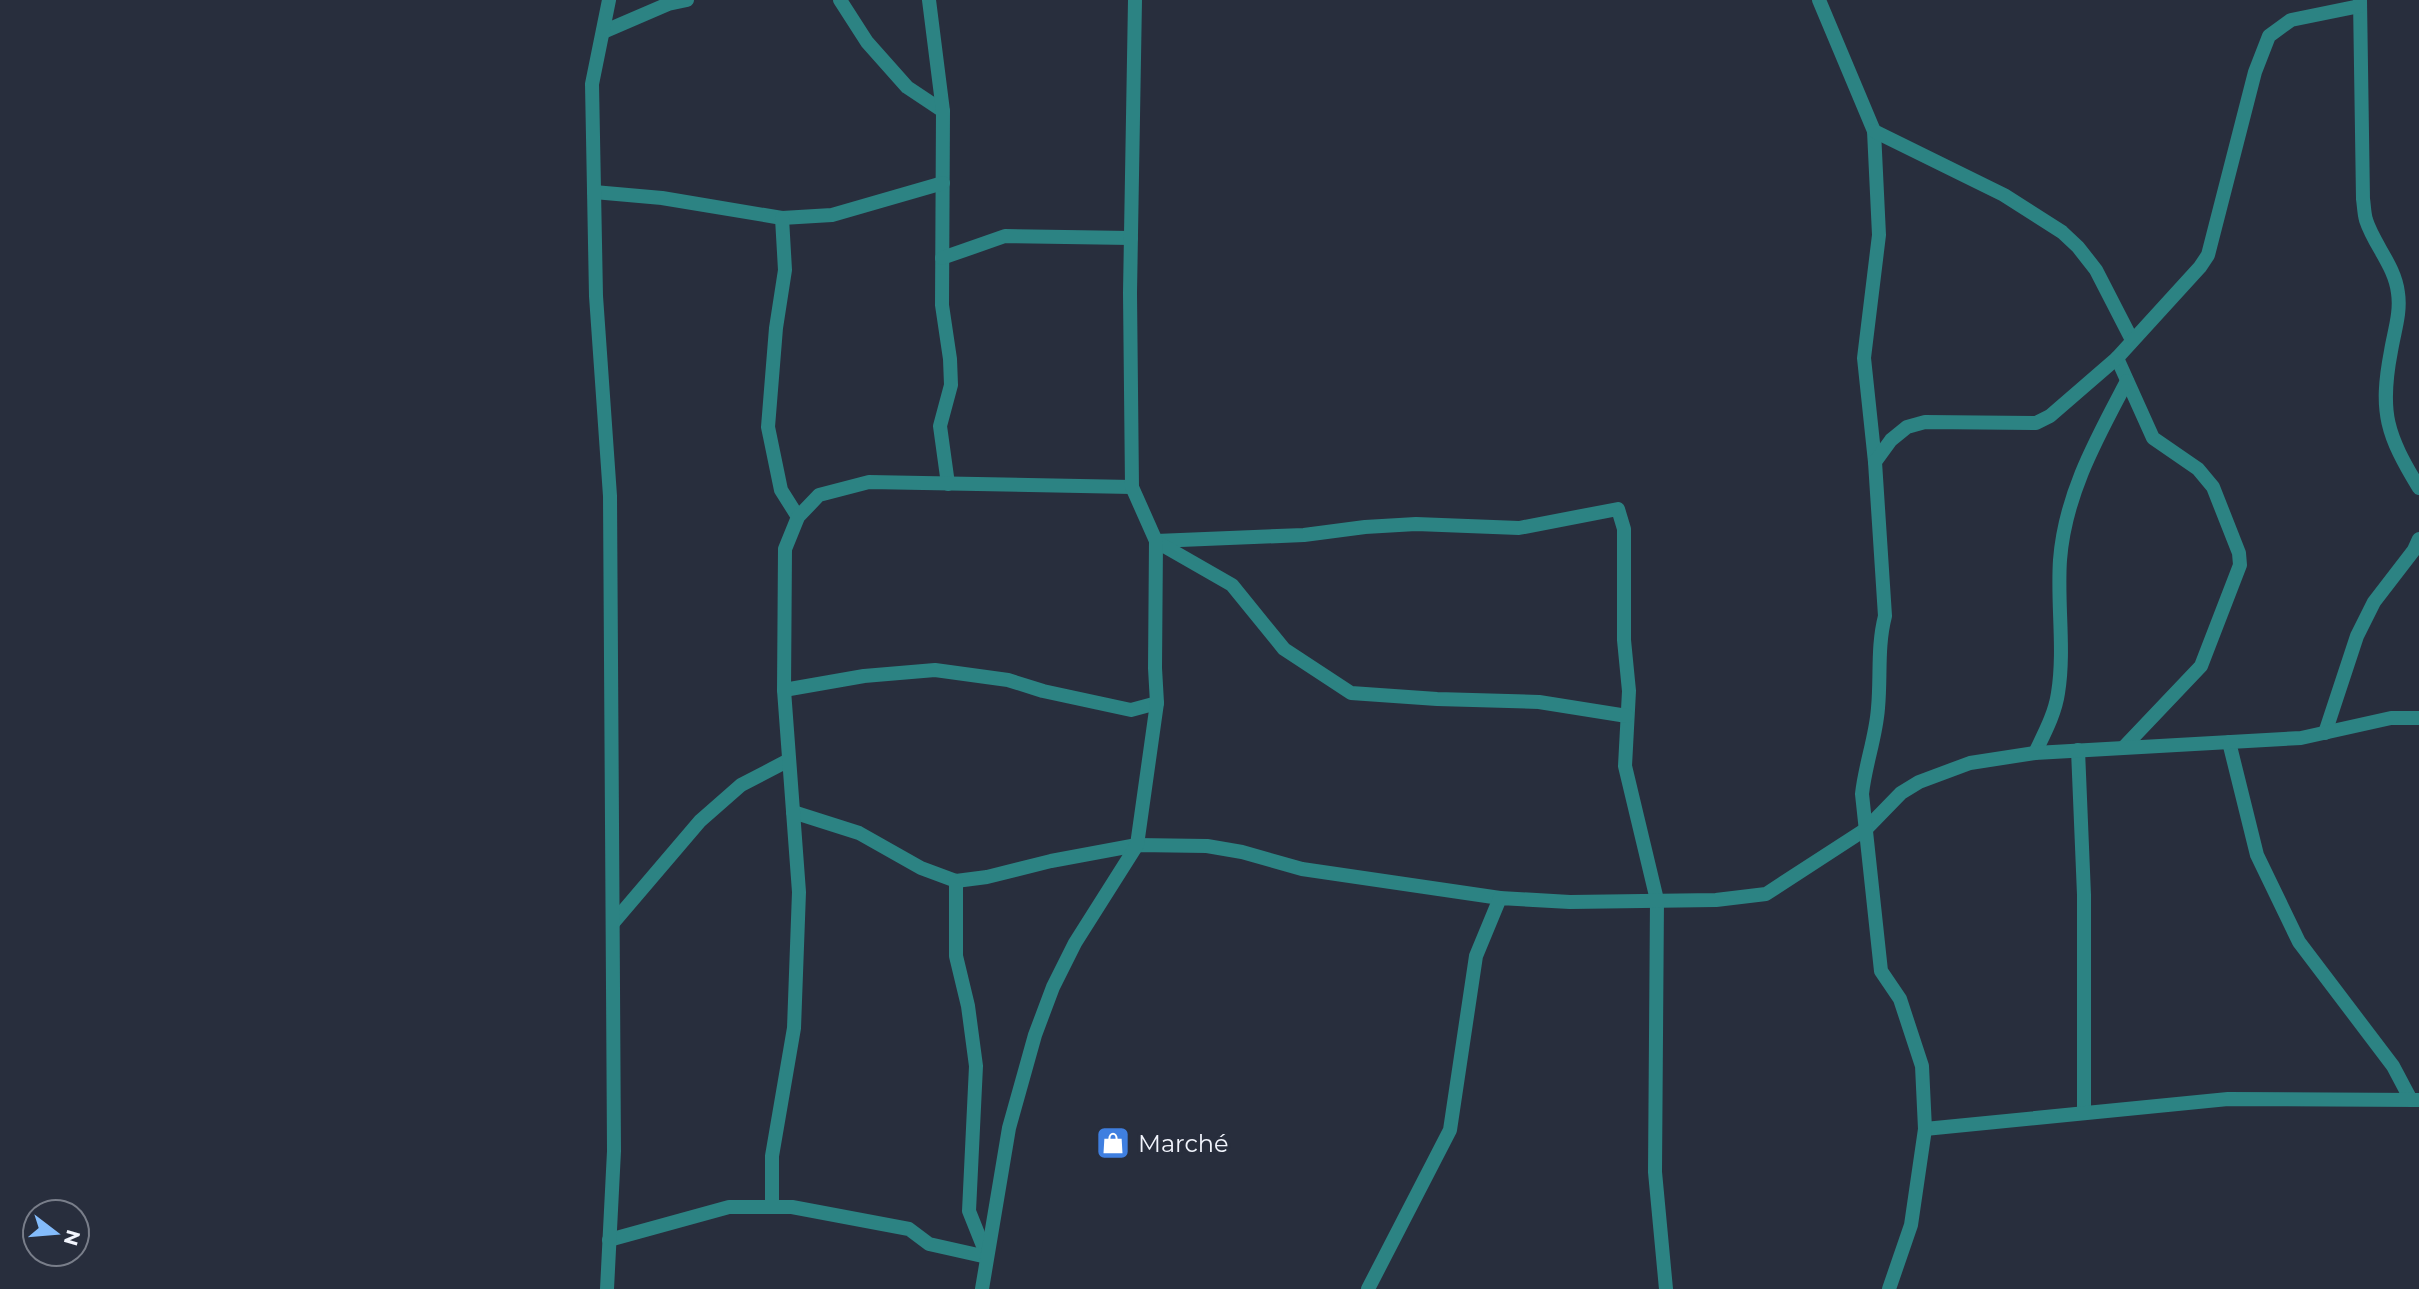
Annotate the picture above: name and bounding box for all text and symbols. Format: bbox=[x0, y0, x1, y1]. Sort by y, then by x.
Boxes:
shop icon: Marché bbox=[1094, 1124, 1132, 1162]
place label: Marché bbox=[1138, 1129, 1228, 1158]
north arrow bbox=[21, 1198, 91, 1268]
text: N bbox=[59, 1227, 85, 1248]

